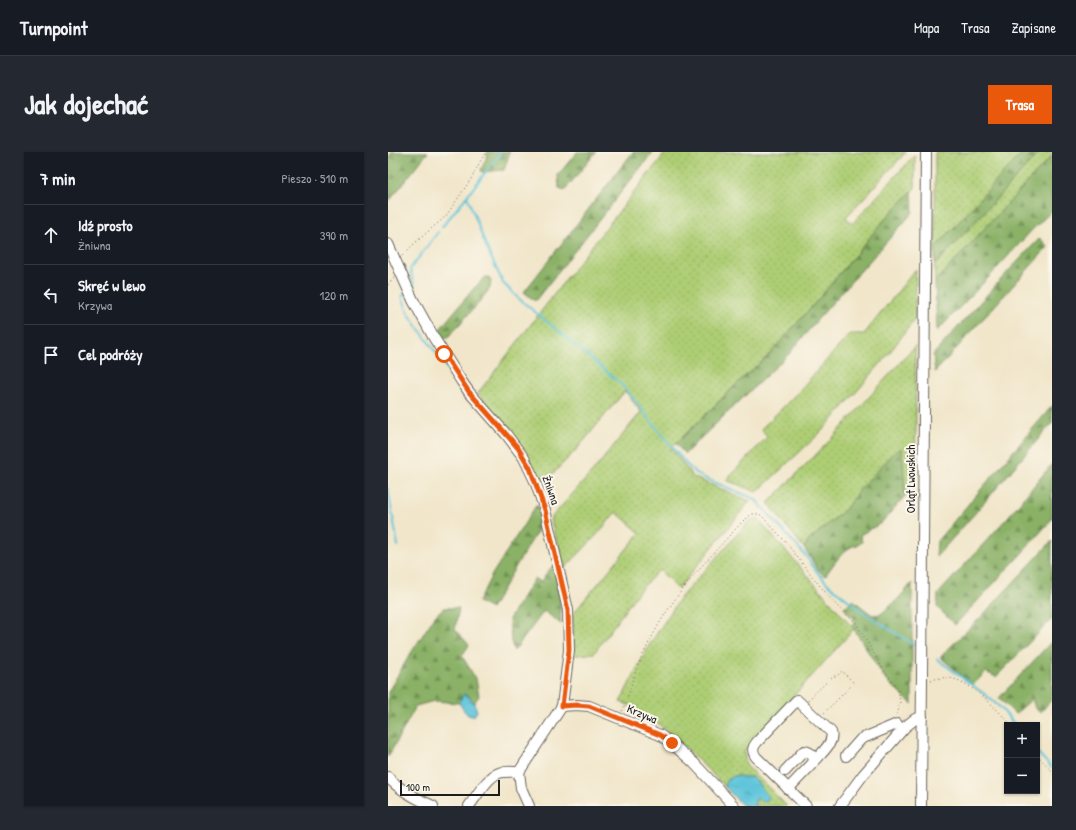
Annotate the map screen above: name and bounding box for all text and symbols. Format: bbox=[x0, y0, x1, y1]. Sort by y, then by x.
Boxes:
text: Turnpoint bbox=[20, 15, 88, 41]
text: Mapa bbox=[914, 18, 939, 37]
text: Trasa bbox=[961, 18, 990, 37]
text: Zapisane bbox=[1012, 18, 1056, 37]
text: Jak dojechać bbox=[24, 85, 148, 123]
button: Trasa bbox=[988, 85, 1052, 124]
text: 7 min bbox=[40, 167, 75, 190]
text: Pieszo · 510 m bbox=[281, 169, 348, 187]
text: Idź prosto bbox=[78, 215, 132, 236]
icon: ahead bbox=[40, 224, 62, 246]
text: 390 m bbox=[320, 226, 348, 244]
text: Żniwna bbox=[78, 236, 110, 254]
text: Skręć w lewo bbox=[78, 275, 145, 296]
icon: left bbox=[40, 284, 62, 306]
text: 120 m bbox=[320, 286, 348, 304]
text: Krzywa bbox=[78, 296, 112, 314]
icon: arrive bbox=[40, 344, 62, 366]
text: Cel podróży bbox=[78, 344, 143, 365]
route start bbox=[435, 345, 453, 363]
street label: Orląt Lwowskich bbox=[902, 445, 919, 513]
street label: Żniwna bbox=[539, 473, 564, 507]
street label: Krzywa bbox=[624, 700, 660, 728]
map controls bbox=[1004, 722, 1040, 794]
button: + bbox=[1004, 722, 1040, 758]
route end bbox=[663, 734, 681, 752]
button: − bbox=[1004, 758, 1040, 794]
scale bar bbox=[400, 778, 500, 797]
text: 100 m bbox=[406, 780, 430, 794]

